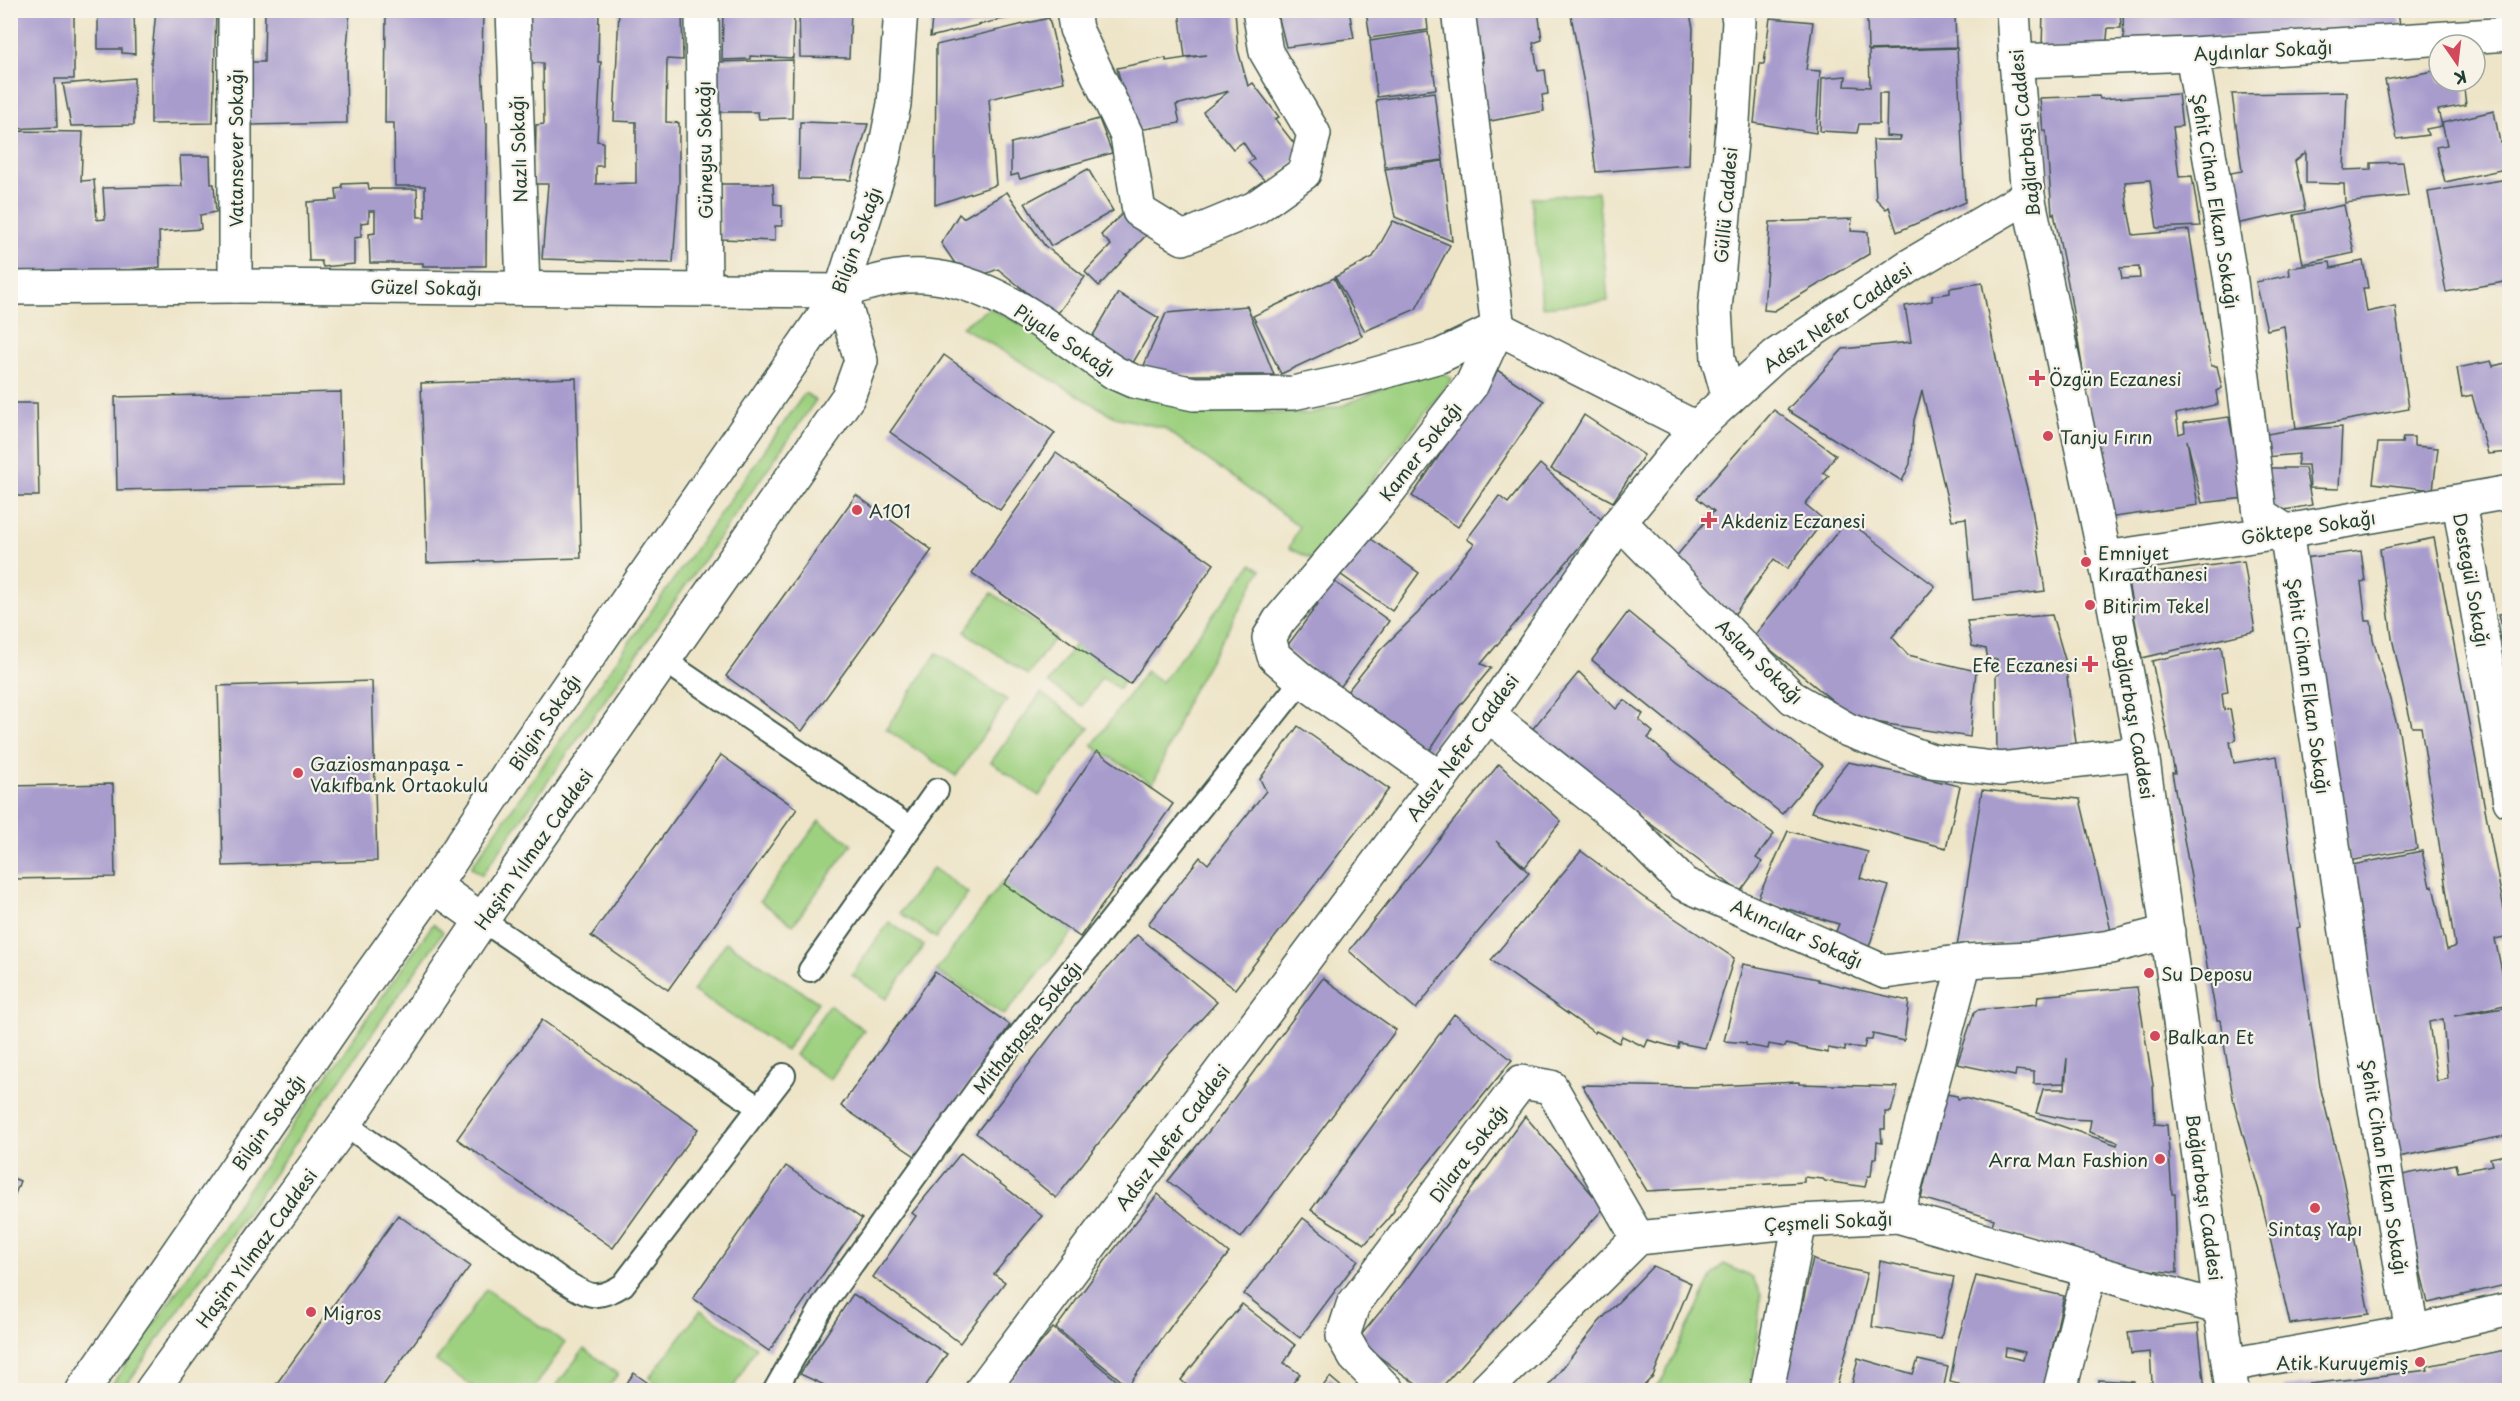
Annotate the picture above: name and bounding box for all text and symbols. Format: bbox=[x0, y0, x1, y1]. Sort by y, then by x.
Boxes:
street label: Aydınlar Sokağı bbox=[2193, 33, 2333, 67]
north arrow bbox=[2427, 33, 2487, 93]
street label: Bağlarbaşı Caddesi bbox=[2002, 48, 2046, 218]
text: K bbox=[2452, 65, 2469, 92]
street label: Vatansever Sokağı bbox=[222, 69, 249, 227]
street label: Güneysu Sokağı bbox=[689, 81, 719, 219]
street label: Şehit Cihan Elkan Sokağı bbox=[2186, 91, 2246, 311]
street label: Nazlı Sokağı bbox=[503, 95, 533, 203]
street label: Güllü Caddesi bbox=[1706, 146, 1744, 264]
street label: Bilgin Sokağı bbox=[824, 183, 888, 297]
street label: Adsız Nefer Caddesi bbox=[1757, 255, 1917, 379]
street label: Güzel Sokağı bbox=[370, 273, 482, 301]
street label: Piyale Sokağı bbox=[1009, 297, 1121, 383]
place label: Özgün Eczanesi bbox=[2049, 365, 2181, 392]
marker: Özgün Eczanesi bbox=[2030, 371, 2044, 385]
street label: Kamer Sokağı bbox=[1372, 395, 1468, 507]
place label: Tanju Fırın bbox=[2060, 423, 2153, 450]
marker: Tanju Fırın bbox=[2041, 429, 2055, 443]
place label: A101 bbox=[869, 497, 911, 524]
marker: A101 bbox=[850, 503, 864, 517]
street label: Göktepe Sokağı bbox=[2239, 503, 2377, 551]
place label: Akdeniz Eczanesi bbox=[1721, 507, 1866, 534]
street label: Destegül Sokağı bbox=[2447, 511, 2497, 649]
marker: Akdeniz Eczanesi bbox=[1702, 513, 1716, 527]
place label: Emniyet Kıraathanesi bbox=[2098, 539, 2208, 587]
marker: Emniyet Kıraathanesi bbox=[2079, 555, 2093, 569]
street label: Şehit Cihan Elkan Sokağı bbox=[2280, 576, 2338, 796]
place label: Bitirim Tekel bbox=[2102, 592, 2209, 619]
marker: Bitirim Tekel bbox=[2083, 598, 2097, 612]
street label: Aslan Sokağı bbox=[1710, 612, 1810, 710]
street label: Bağlarbaşı Caddesi bbox=[2106, 631, 2162, 801]
place label: Efe Eczanesi bbox=[1972, 651, 2078, 678]
marker: Efe Eczanesi bbox=[2083, 657, 2097, 671]
street label: Bilgin Sokağı bbox=[502, 668, 586, 776]
street label: Adsız Nefer Caddesi bbox=[1399, 668, 1525, 826]
place label: Gaziosmanpaşa - Vakıfbank Ortaokulu bbox=[310, 750, 488, 798]
street label: Haşim Yılmaz Caddesi bbox=[467, 763, 599, 935]
marker: Gaziosmanpaşa - Vakıfbank Ortaokulu bbox=[291, 766, 305, 780]
street label: Akıncılar Sokağı bbox=[1727, 892, 1867, 974]
street label: Mithatpaşa Sokağı bbox=[966, 955, 1088, 1099]
place label: Su Deposu bbox=[2161, 960, 2253, 987]
marker: Su Deposu bbox=[2142, 966, 2156, 980]
place label: Balkan Et bbox=[2167, 1023, 2254, 1050]
marker: Balkan Et bbox=[2148, 1029, 2162, 1043]
street label: Şehit Cihan Elkan Sokağı bbox=[2355, 1057, 2415, 1277]
street label: Adsız Nefer Caddesi bbox=[1108, 1058, 1236, 1216]
street label: Bilgin Sokağı bbox=[225, 1068, 311, 1176]
street label: Dilara Sokağı bbox=[1422, 1098, 1514, 1208]
street label: Bağlarbaşı Caddesi bbox=[2180, 1112, 2230, 1282]
place label: Arra Man Fashion bbox=[1989, 1146, 2148, 1173]
marker: Arra Man Fashion bbox=[2153, 1152, 2167, 1166]
street label: Haşim Yılmaz Caddesi bbox=[189, 1163, 323, 1333]
marker: Sintaş Yapı bbox=[2308, 1201, 2322, 1215]
street label: Çeşmeli Sokağı bbox=[1763, 1204, 1893, 1238]
place label: Sintaş Yapı bbox=[2268, 1215, 2362, 1242]
place label: Migros bbox=[323, 1299, 381, 1326]
marker: Migros bbox=[304, 1305, 318, 1319]
place label: Atik Kuruyemiş bbox=[2276, 1349, 2408, 1376]
marker: Atik Kuruyemiş bbox=[2413, 1355, 2427, 1369]

